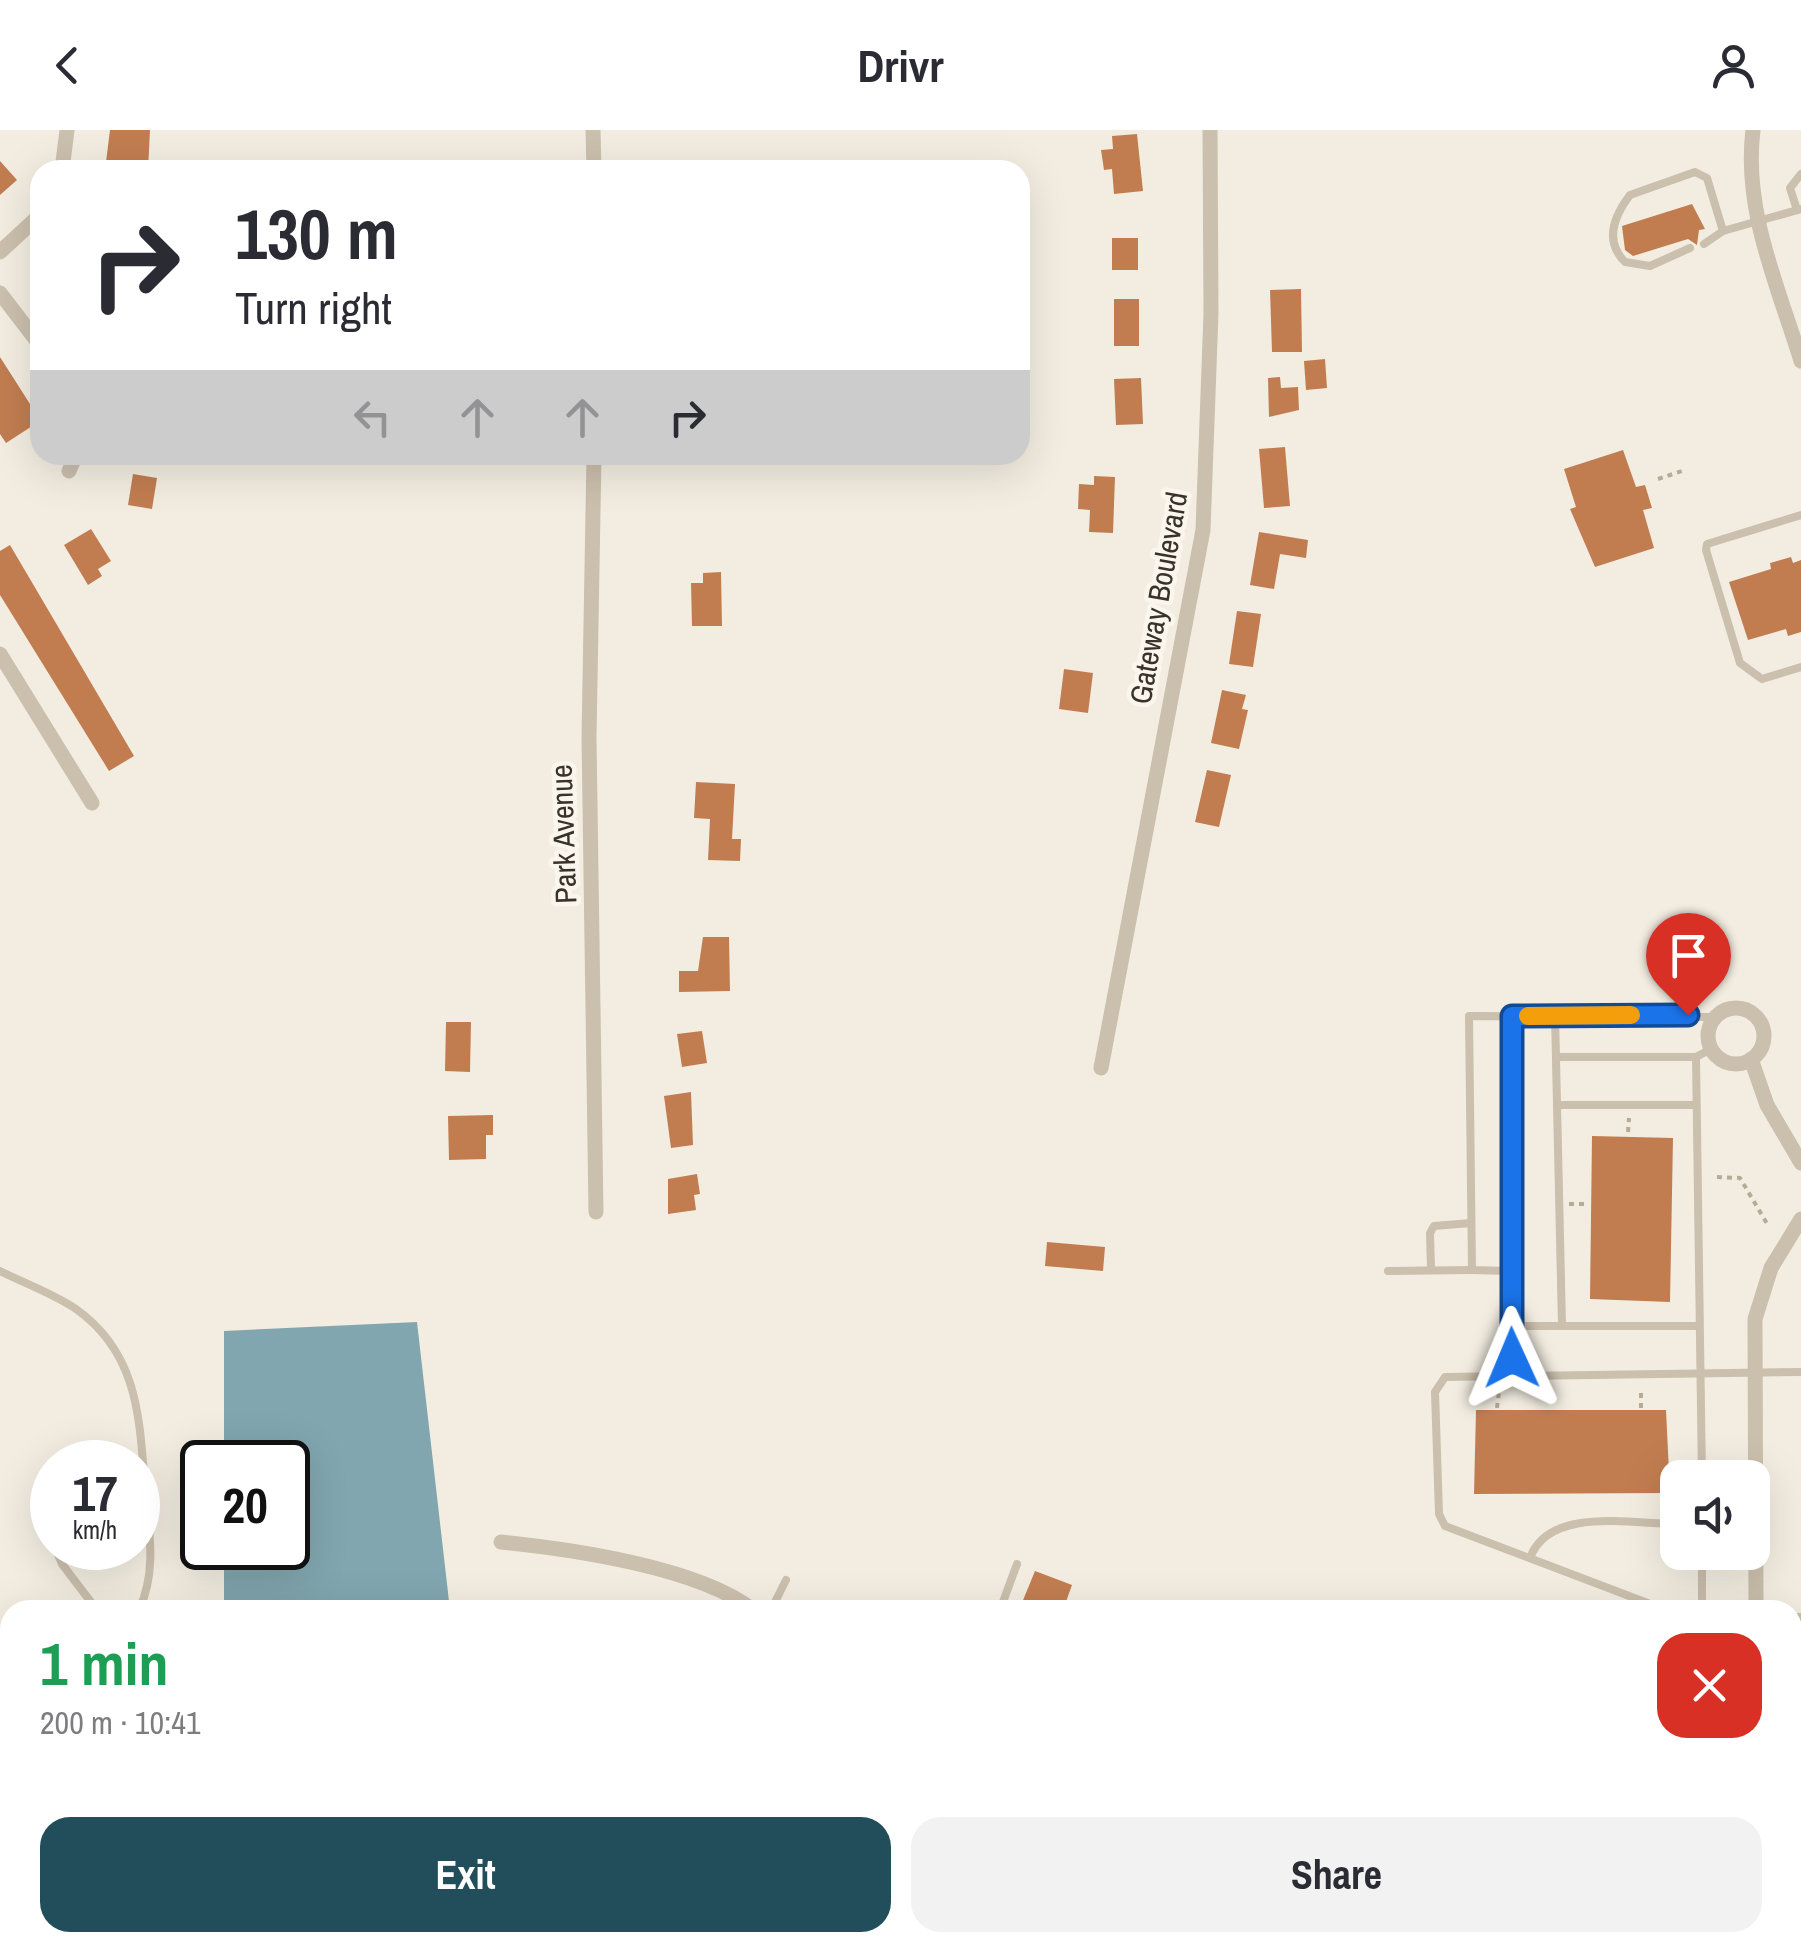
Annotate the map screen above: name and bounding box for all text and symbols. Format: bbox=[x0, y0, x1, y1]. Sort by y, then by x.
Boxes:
text: Drivr bbox=[857, 35, 944, 96]
icon: back bbox=[40, 38, 95, 93]
icon: person bbox=[1706, 38, 1761, 93]
text: 130 m bbox=[235, 187, 398, 281]
icon: right bbox=[70, 200, 200, 330]
text: Turn right bbox=[235, 277, 392, 338]
icon: left bbox=[345, 390, 400, 445]
icon: ahead bbox=[450, 390, 505, 445]
icon: ahead bbox=[555, 390, 610, 445]
icon: right bbox=[660, 390, 715, 445]
street label: Gateway Boulevard bbox=[1120, 489, 1196, 707]
street label: Park Avenue bbox=[541, 764, 585, 904]
pin bbox=[1646, 913, 1731, 1016]
icon: arrive bbox=[1661, 928, 1716, 983]
position arrow bbox=[1460, 1306, 1564, 1410]
speed limit sign: 20 bbox=[180, 1440, 310, 1570]
text: 17 bbox=[72, 1459, 118, 1527]
map controls bbox=[1660, 1460, 1770, 1570]
button: sound bbox=[1660, 1460, 1770, 1570]
text: km/h bbox=[73, 1513, 117, 1547]
text: 1 min bbox=[40, 1623, 169, 1704]
button: close bbox=[1657, 1633, 1762, 1738]
text: 200 m · 10:41 bbox=[40, 1701, 200, 1744]
button: Exit bbox=[40, 1817, 891, 1932]
button: Share bbox=[911, 1817, 1762, 1932]

